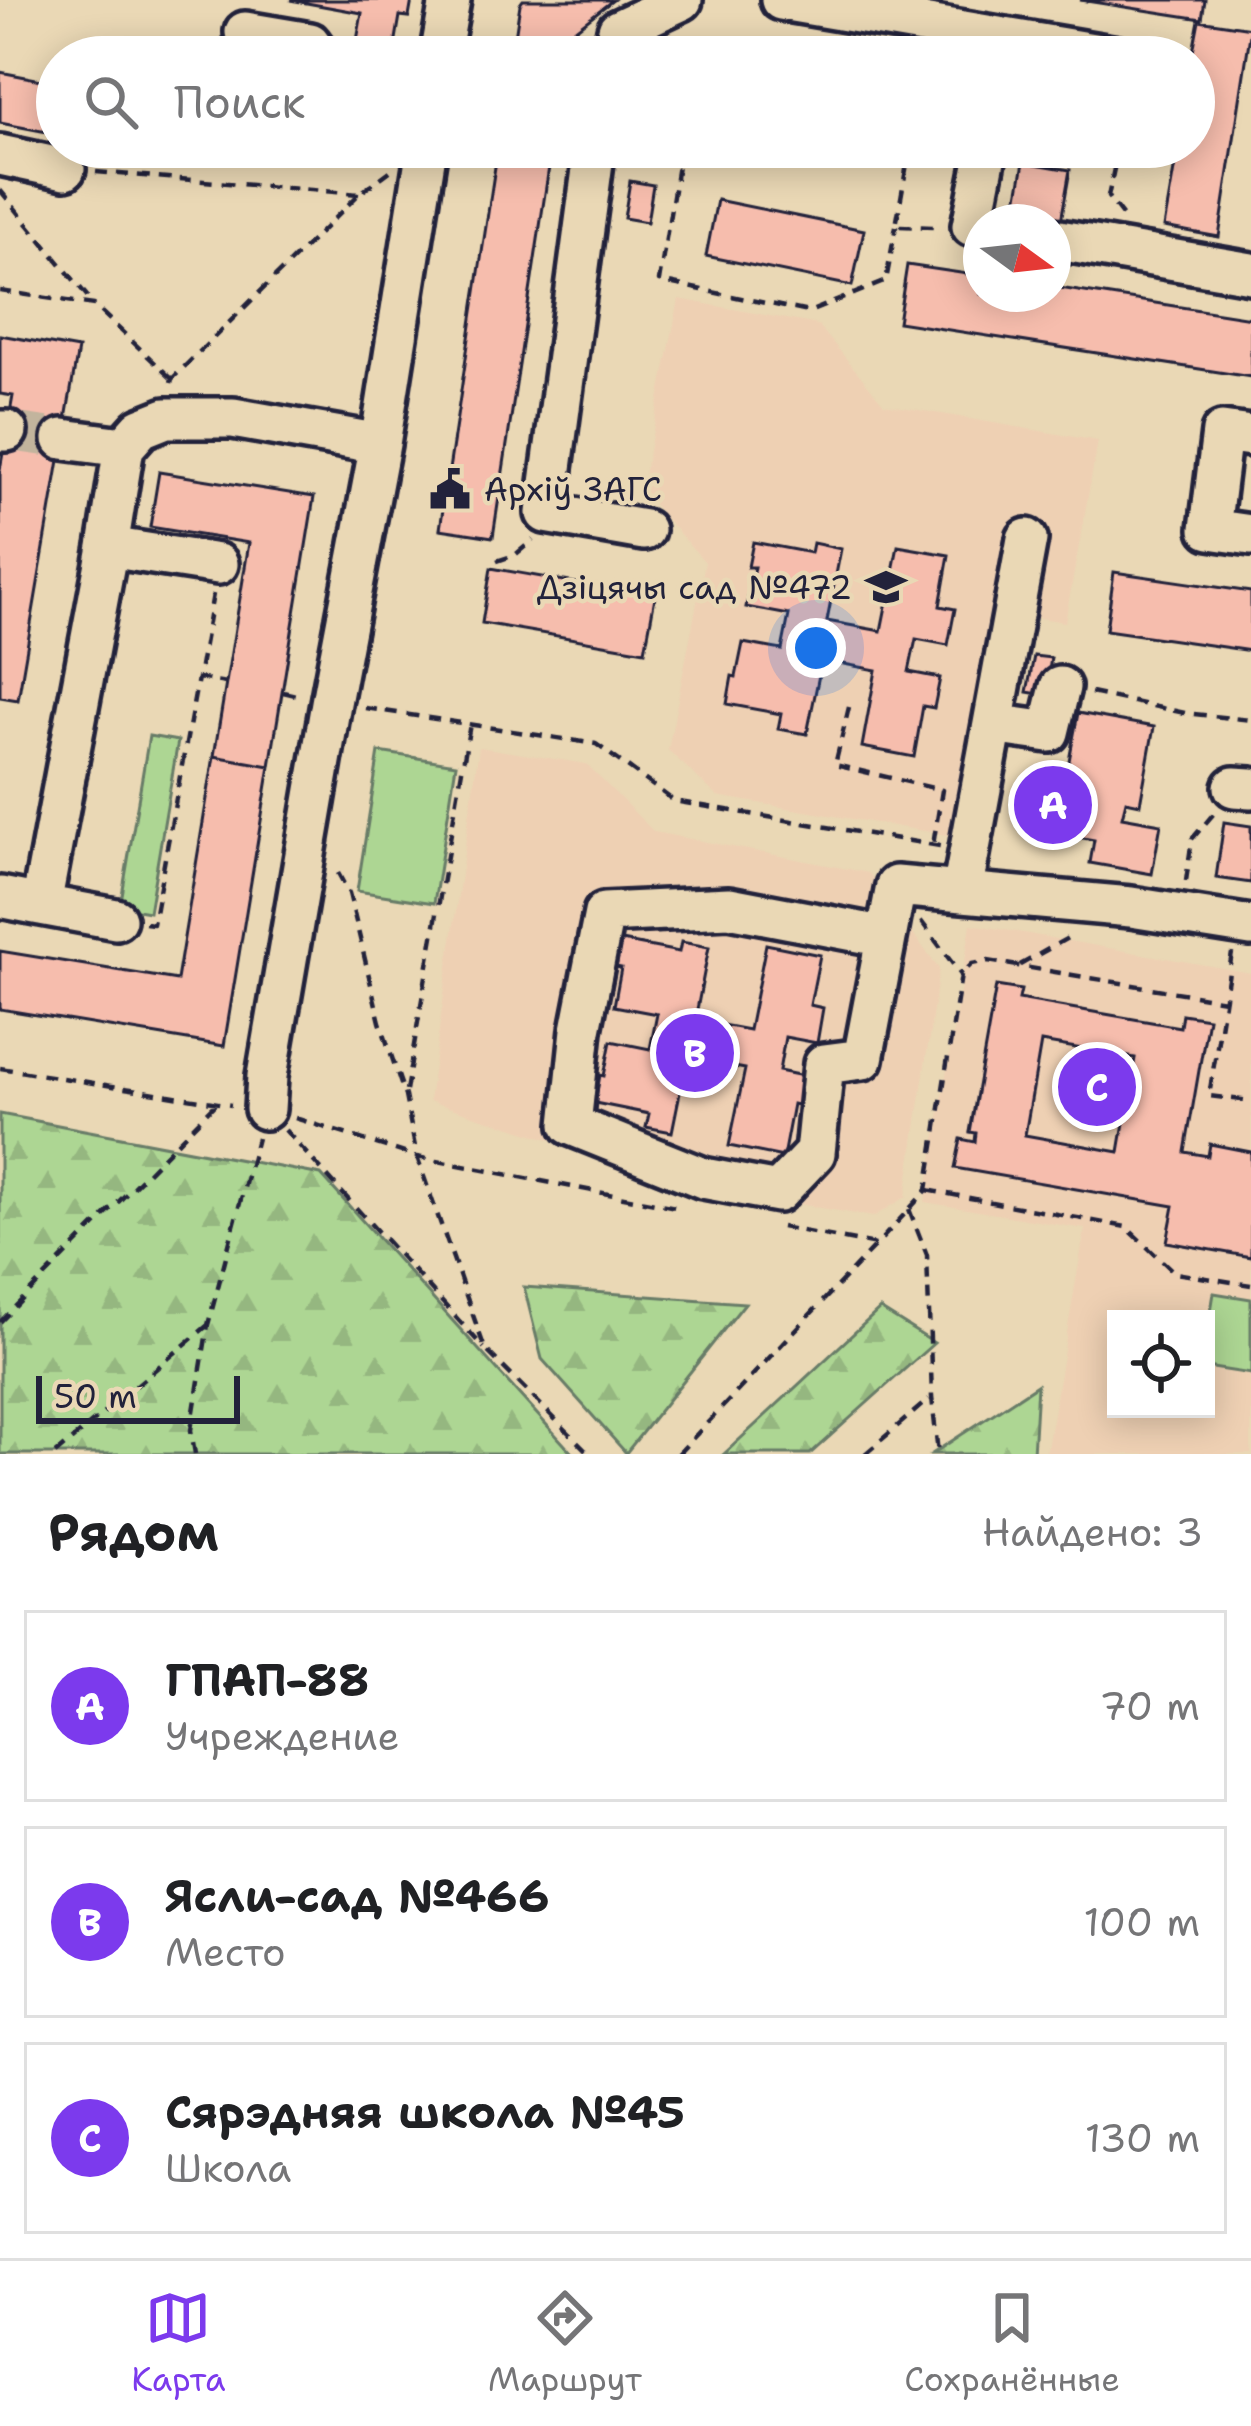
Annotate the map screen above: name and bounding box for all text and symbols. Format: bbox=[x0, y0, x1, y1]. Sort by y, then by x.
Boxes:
search box bbox=[36, 36, 1215, 168]
icon: search bbox=[78, 69, 144, 135]
text: Поиск bbox=[174, 72, 305, 132]
north arrow bbox=[963, 204, 1071, 312]
public building icon: Архіў ЗАГС bbox=[427, 466, 473, 512]
place label: Архіў ЗАГС bbox=[484, 467, 662, 512]
school or university icon: Дзіцячы сад №472 bbox=[863, 564, 909, 610]
place label: Дзіцячы сад №472 bbox=[537, 565, 852, 610]
your location bbox=[786, 618, 846, 678]
pin: A bbox=[1014, 760, 1092, 850]
pin: B bbox=[656, 1008, 734, 1098]
pin: C bbox=[1058, 1042, 1136, 1132]
map controls bbox=[1107, 1310, 1215, 1418]
button: locate bbox=[1107, 1310, 1215, 1418]
scale bar bbox=[36, 1370, 240, 1423]
text: 50 m bbox=[54, 1374, 137, 1419]
text: Рядом bbox=[48, 1498, 219, 1566]
text: Найдено: 3 bbox=[982, 1506, 1203, 1558]
text: ГПАП-88 bbox=[165, 1650, 370, 1710]
text: A bbox=[75, 1680, 105, 1732]
text: 70 m bbox=[1099, 1680, 1200, 1732]
text: Учреждение bbox=[165, 1710, 400, 1762]
text: Ясли-сад №466 bbox=[165, 1866, 549, 1926]
text: B bbox=[78, 1896, 102, 1948]
text: 100 m bbox=[1084, 1896, 1200, 1948]
text: Место bbox=[165, 1926, 286, 1978]
text: Сярэдняя школа №45 bbox=[165, 2082, 685, 2142]
text: C bbox=[78, 2112, 102, 2164]
text: 130 m bbox=[1085, 2112, 1200, 2164]
text: Школа bbox=[165, 2142, 291, 2194]
tab: Карта bbox=[131, 2285, 226, 2402]
tab: Маршрут bbox=[488, 2285, 642, 2402]
tab: Сохранённые bbox=[904, 2285, 1120, 2402]

